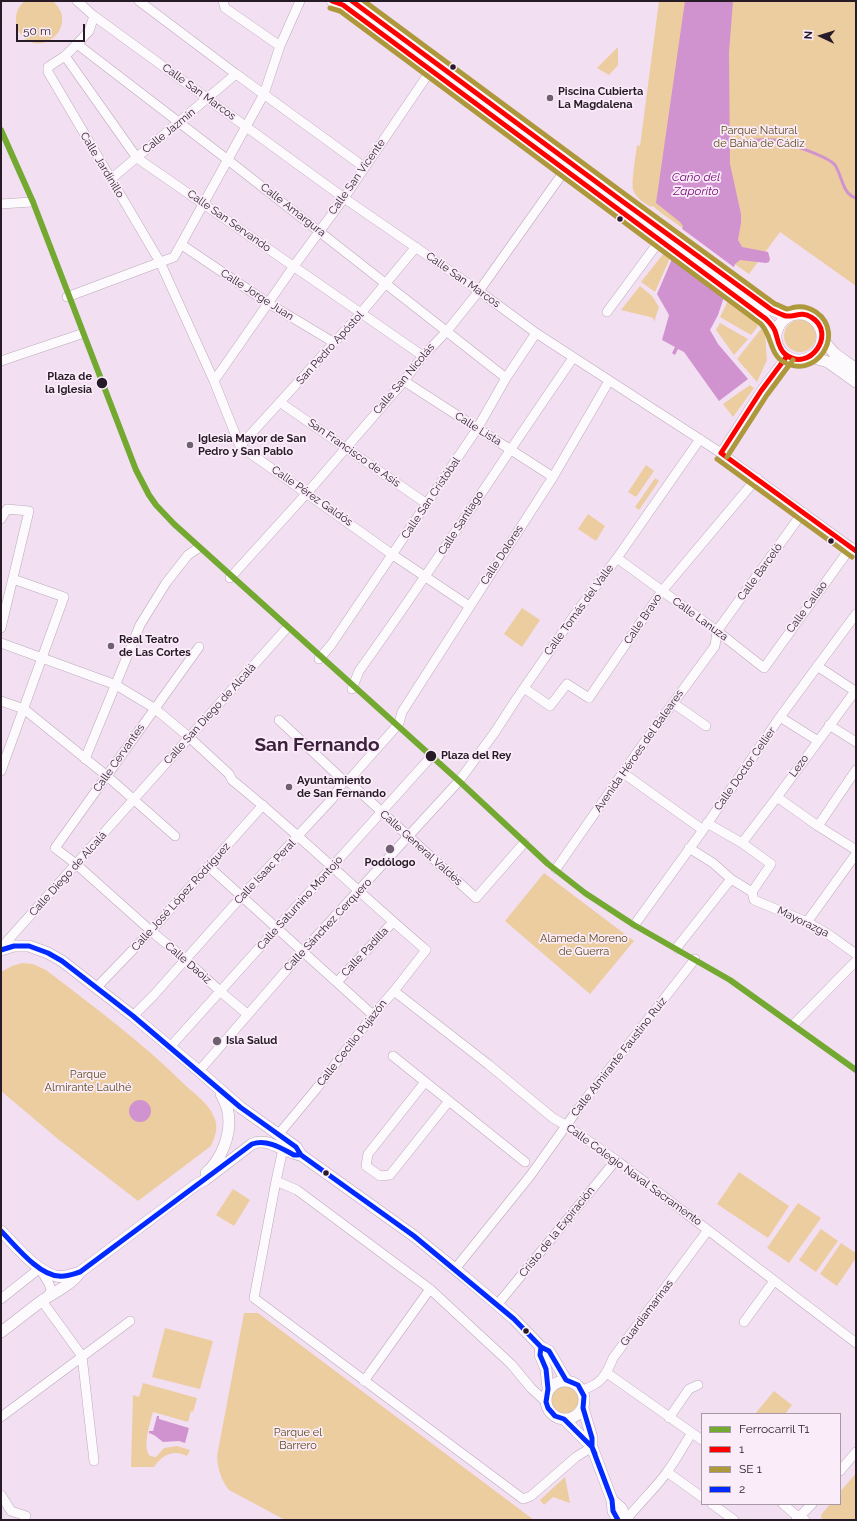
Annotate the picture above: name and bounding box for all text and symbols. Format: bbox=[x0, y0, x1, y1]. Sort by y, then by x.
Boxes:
scale bar bbox=[18, 16, 87, 42]
north arrow bbox=[801, 16, 841, 56]
text: 50 m bbox=[23, 24, 51, 38]
text: N bbox=[802, 30, 815, 40]
street label: Calle San Marcos bbox=[160, 61, 238, 123]
unlabelled marker bbox=[448, 62, 458, 72]
place label: Piscina Cubierta La Magdalena bbox=[558, 85, 643, 111]
marker: Piscina Cubierta La Magdalena bbox=[545, 93, 555, 103]
street label: Calle Jazmín bbox=[140, 106, 198, 156]
park label: Parque Natural de Bahía de Cádiz bbox=[713, 124, 805, 150]
street label: Calle Jardinillo bbox=[77, 130, 127, 200]
street label: Calle San Vicente bbox=[326, 137, 388, 217]
water label: Caño del Zaporito bbox=[672, 170, 720, 198]
street label: Calle Amargura bbox=[258, 180, 328, 240]
street label: Calle San Servando bbox=[185, 187, 273, 255]
unlabelled marker bbox=[615, 214, 625, 224]
street label: Calle San Marcos bbox=[423, 249, 503, 311]
street label: Calle Jorge Juan bbox=[218, 266, 296, 324]
street label: San Pedro Apóstol bbox=[294, 309, 366, 387]
street label: Calle San Nicolás bbox=[371, 341, 437, 417]
place label: Plaza de la Iglesia bbox=[45, 370, 92, 396]
marker: Plaza de la Iglesia bbox=[95, 376, 109, 390]
street label: Calle Lista bbox=[452, 409, 504, 449]
street label: San Francisco de Asís bbox=[305, 416, 403, 490]
place label: Iglesia Mayor de San Pedro y San Pablo bbox=[198, 432, 306, 458]
marker: Iglesia Mayor de San Pedro y San Pablo bbox=[185, 440, 195, 450]
street label: Calle San Cristóbal bbox=[399, 455, 463, 541]
street label: Calle Pérez Galdós bbox=[269, 463, 355, 529]
street label: Calle Santiago bbox=[436, 489, 486, 557]
street label: Calle Dolores bbox=[478, 523, 526, 587]
unlabelled marker bbox=[826, 536, 836, 546]
street label: Calle Barceló bbox=[735, 541, 785, 603]
street label: Calle Tomás del Valle bbox=[541, 562, 617, 658]
street label: Calle Callao bbox=[784, 579, 830, 635]
street label: Calle Bravo bbox=[621, 591, 665, 647]
street label: Calle Lanuza bbox=[670, 594, 730, 644]
place label: Real Teatro de Las Cortes bbox=[119, 633, 191, 659]
marker: Real Teatro de Las Cortes bbox=[106, 641, 116, 651]
street label: Calle San Diego de Alcalá bbox=[161, 661, 259, 767]
street label: Avenida Héroes del Baleares bbox=[592, 687, 686, 815]
street label: Calle Cervantes bbox=[91, 721, 147, 795]
street label: Calle Doctor Cellier bbox=[711, 725, 779, 813]
district label: San Fernando bbox=[254, 734, 380, 756]
marker: Plaza del Rey bbox=[424, 749, 438, 763]
place label: Plaza del Rey bbox=[441, 749, 511, 763]
street label: Lezo bbox=[786, 752, 812, 780]
place label: Ayuntamiento de San Fernando bbox=[297, 774, 386, 800]
marker: Ayuntamiento de San Fernando bbox=[284, 782, 294, 792]
street label: Calle General Valdés bbox=[377, 808, 465, 888]
street label: Calle Diego de Alcalá bbox=[27, 829, 109, 919]
street label: Calle Isaac Peral bbox=[232, 837, 298, 907]
street label: Calle José López Rodríguez bbox=[129, 840, 233, 954]
marker: Podólogo bbox=[384, 843, 396, 855]
street label: Calle Saturnino Montojo bbox=[254, 853, 346, 953]
place label: Podólogo bbox=[365, 856, 415, 870]
street label: Calle Sánchez Cerquero bbox=[281, 876, 375, 974]
street label: Mayorazga bbox=[775, 904, 831, 940]
street label: Calle Padilla bbox=[339, 925, 391, 979]
park label: Alameda Moreno de Guerra bbox=[540, 932, 628, 958]
street label: Calle Daoiz bbox=[162, 939, 214, 987]
street label: Calle Almirante Faustino Ruiz bbox=[568, 995, 670, 1119]
street label: Calle Cecilio Pujazón bbox=[314, 997, 390, 1089]
place label: Isla Salud bbox=[226, 1034, 277, 1048]
marker: Isla Salud bbox=[211, 1035, 223, 1047]
park label: Parque Almirante Laulhé bbox=[45, 1068, 131, 1094]
street label: Calle Colegio Naval Sacramento bbox=[564, 1121, 704, 1229]
unlabelled marker bbox=[321, 1168, 331, 1178]
street label: Cristo de la Expiración bbox=[516, 1184, 598, 1280]
street label: Guardiamarinas bbox=[618, 1277, 676, 1349]
unlabelled marker bbox=[521, 1326, 531, 1336]
legend bbox=[701, 1413, 841, 1505]
text: Ferrocarril T1 bbox=[739, 1422, 810, 1436]
park label: Parque el Barrero bbox=[274, 1426, 322, 1452]
text: 1 bbox=[739, 1442, 744, 1456]
text: SE 1 bbox=[739, 1462, 762, 1476]
text: 2 bbox=[739, 1482, 745, 1496]

